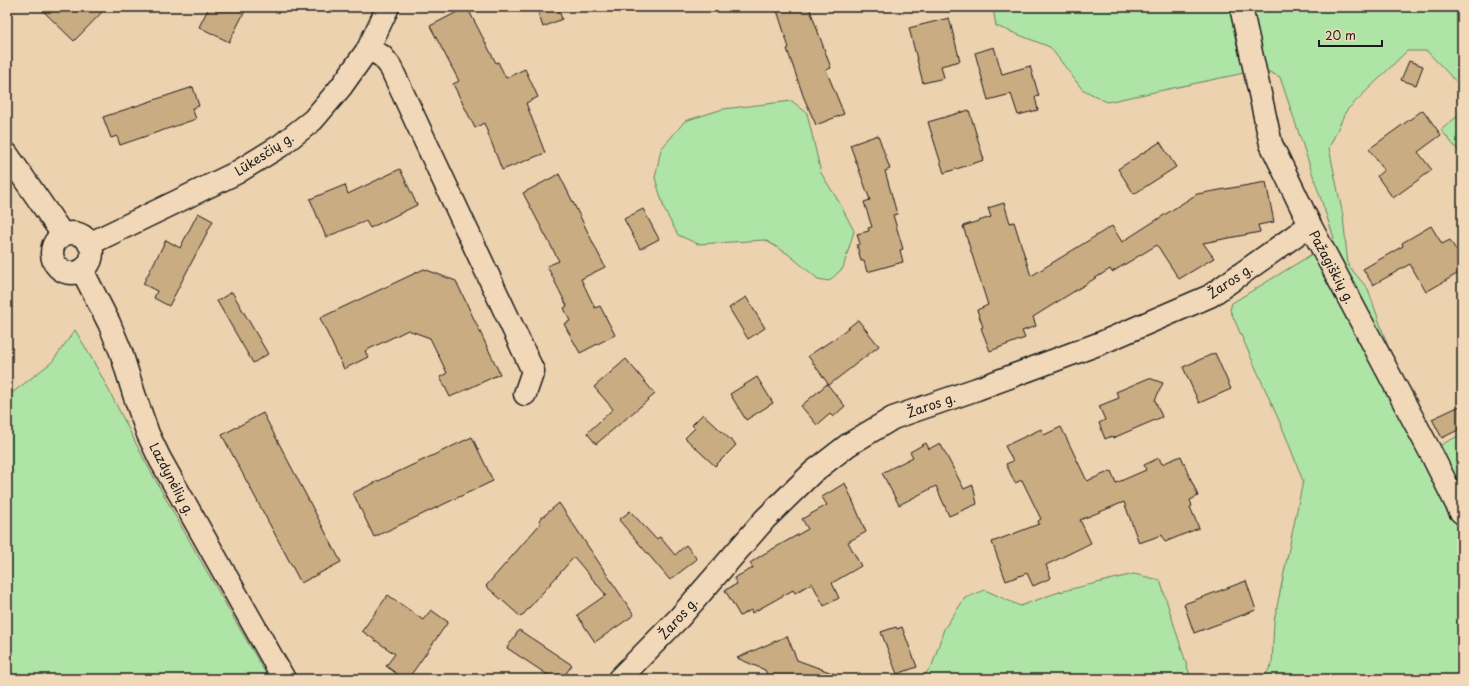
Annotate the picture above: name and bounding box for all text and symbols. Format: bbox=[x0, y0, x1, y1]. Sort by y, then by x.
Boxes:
scale bar bbox=[1319, 22, 1382, 48]
text: 20 m bbox=[1325, 26, 1356, 44]
street label: Lūkesčių g. bbox=[230, 127, 297, 180]
street label: Pažagiškių g. bbox=[1305, 227, 1360, 307]
street label: Žaros g. bbox=[1203, 259, 1256, 303]
street label: Žaros g. bbox=[904, 387, 958, 422]
street label: Lazdynėlių g. bbox=[145, 439, 200, 519]
street label: Žaros g. bbox=[654, 593, 702, 643]

